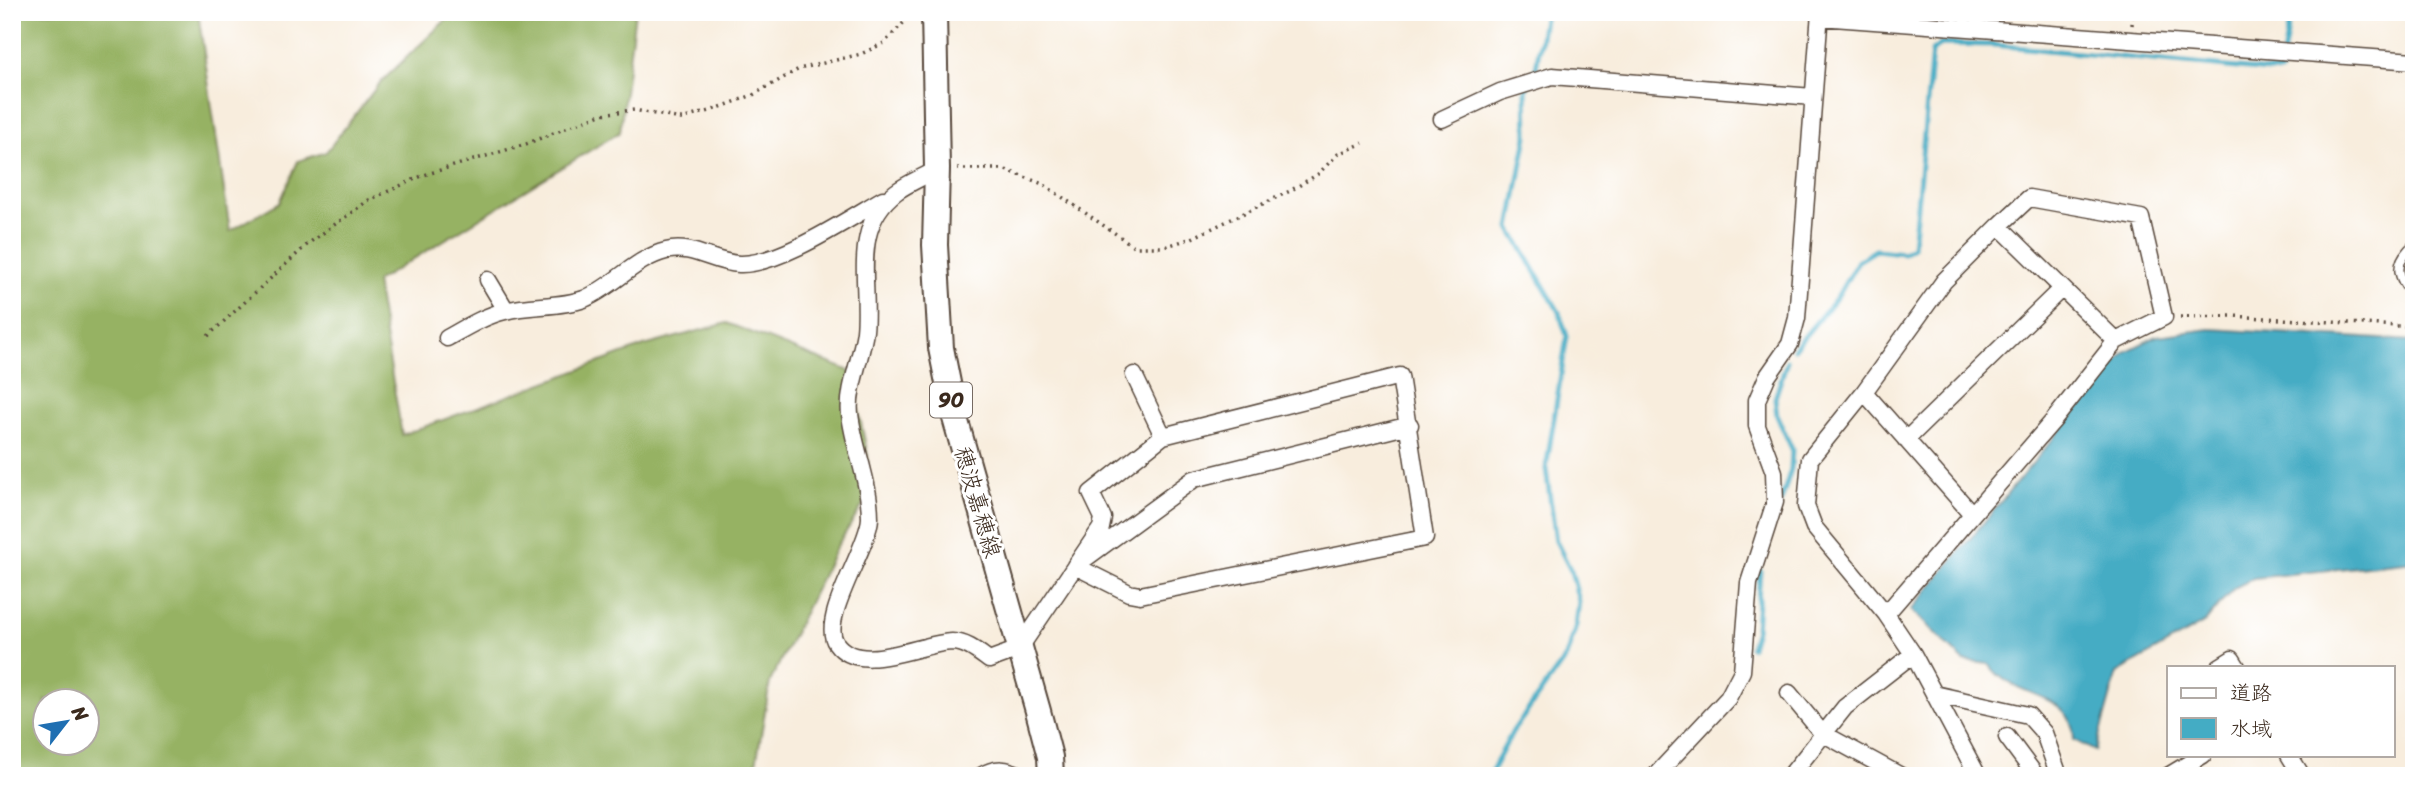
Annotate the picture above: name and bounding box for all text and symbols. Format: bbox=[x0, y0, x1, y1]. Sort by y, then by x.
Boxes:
road number: 90 bbox=[930, 382, 972, 418]
street label: 穂波嘉穂線 bbox=[942, 441, 1013, 563]
legend bbox=[2167, 666, 2394, 756]
text: 道路 bbox=[2230, 674, 2272, 712]
north arrow bbox=[32, 686, 102, 756]
text: N bbox=[62, 699, 98, 728]
text: 水域 bbox=[2230, 710, 2272, 748]

